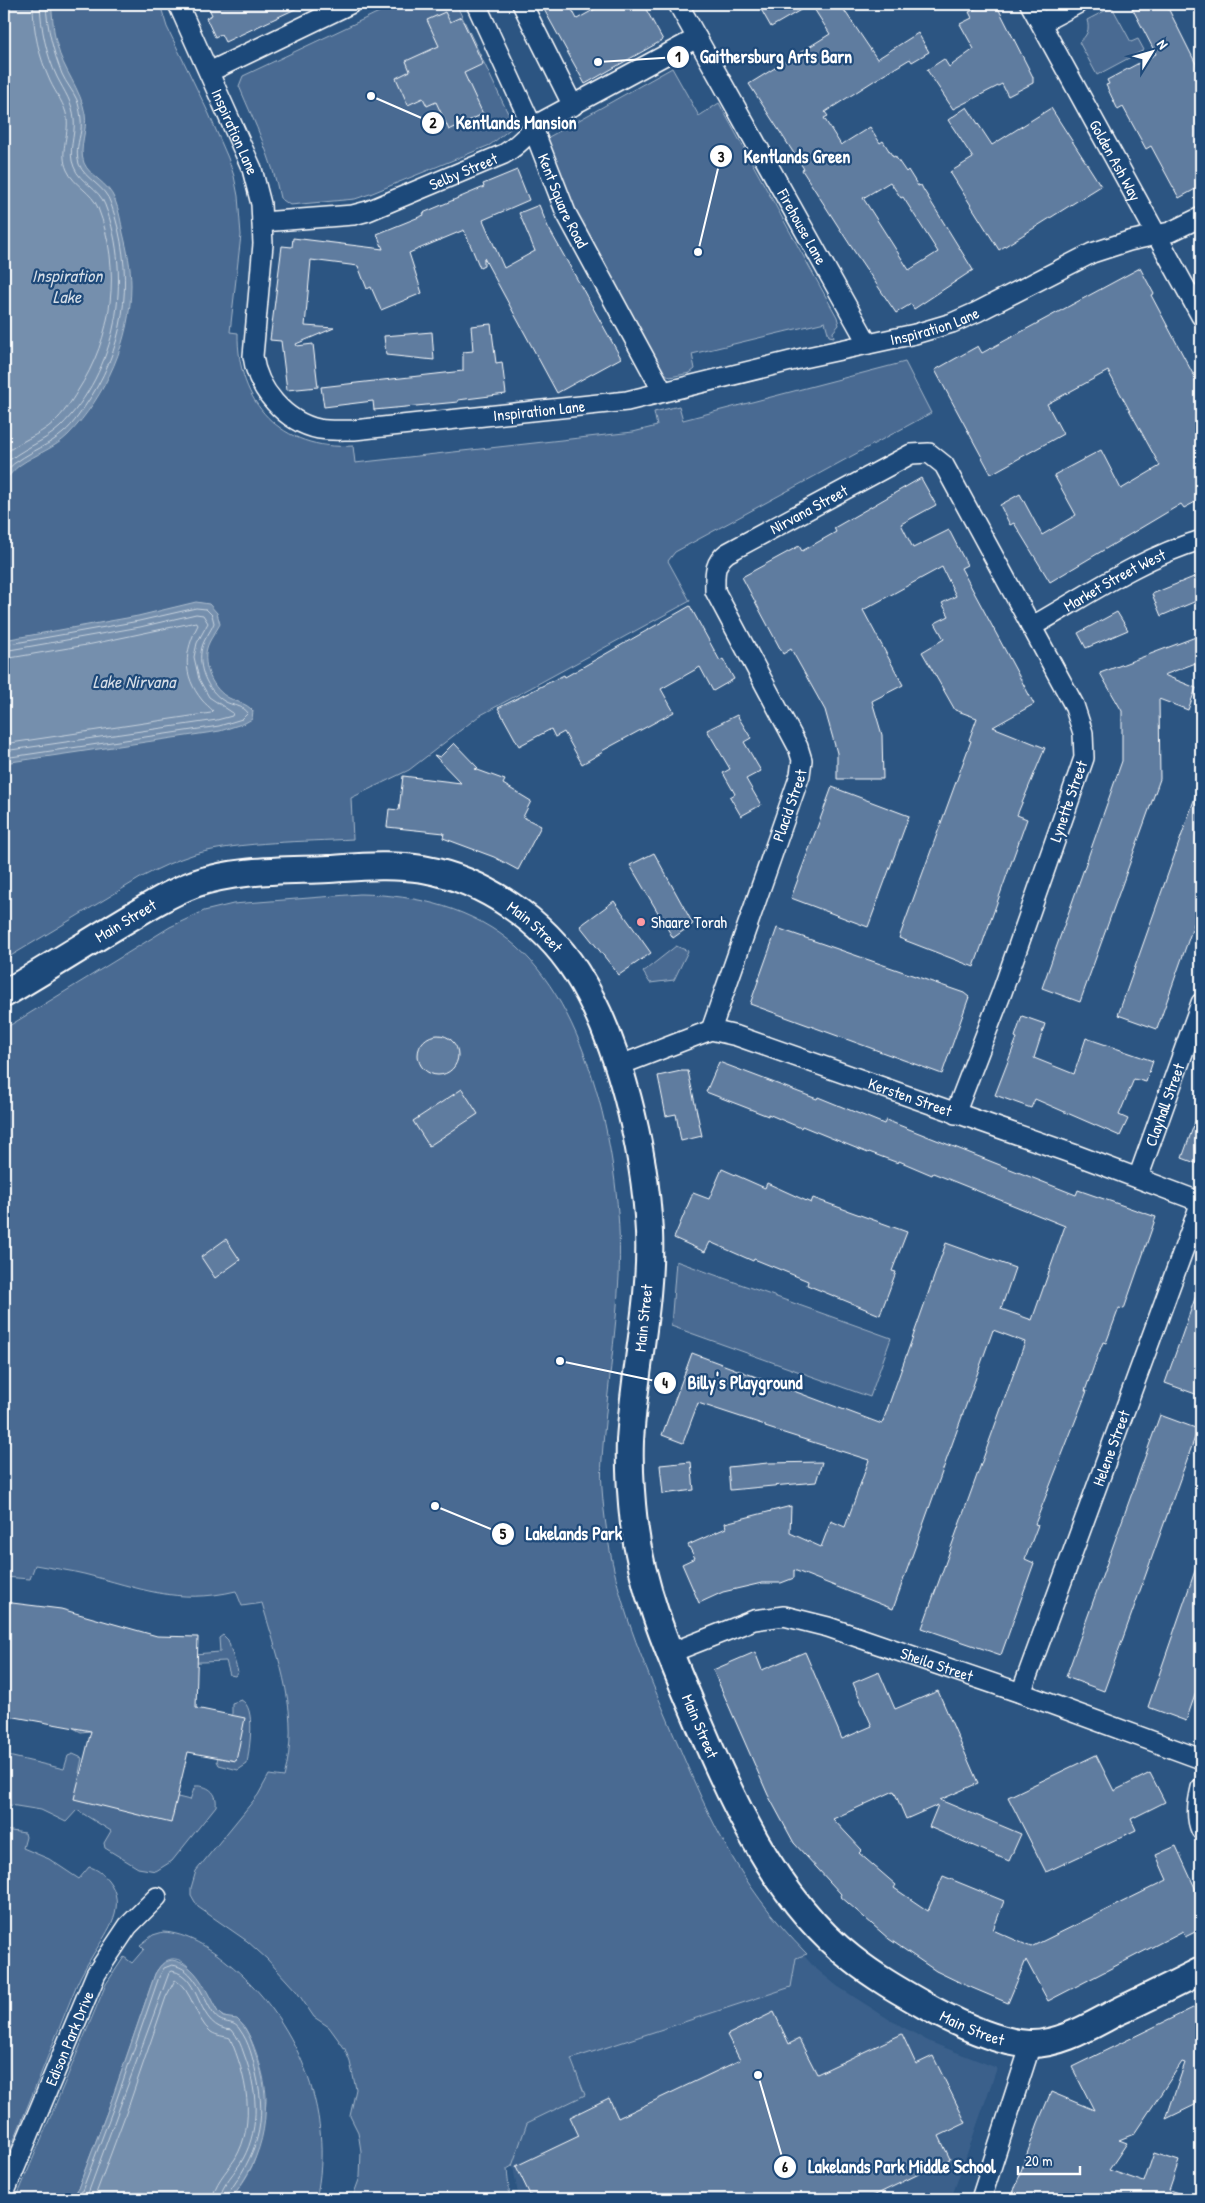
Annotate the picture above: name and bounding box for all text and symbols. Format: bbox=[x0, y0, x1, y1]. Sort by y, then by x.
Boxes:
north arrow bbox=[1128, 28, 1178, 78]
text: N bbox=[1153, 35, 1173, 53]
callout: Gaithersburg Arts Barn bbox=[665, 40, 863, 73]
text: Gaithersburg Arts Barn bbox=[700, 44, 852, 70]
text: 1 bbox=[675, 46, 681, 67]
street label: Inspiration Lane bbox=[206, 85, 264, 178]
callout: Kentlands Mansion bbox=[420, 107, 587, 140]
text: Kentlands Mansion bbox=[455, 110, 577, 135]
text: 2 bbox=[429, 112, 437, 133]
street label: Golden Ash Way bbox=[1084, 116, 1147, 205]
callout: Kentlands Green bbox=[709, 140, 861, 173]
text: Kentlands Green bbox=[743, 144, 851, 169]
text: 3 bbox=[718, 146, 725, 167]
street label: Selby Street bbox=[426, 147, 501, 195]
street label: Kent Square Road bbox=[533, 150, 594, 252]
street label: Firehouse Lane bbox=[772, 184, 833, 269]
water label: Inspiration Lake bbox=[32, 263, 104, 309]
street label: Inspiration Lane bbox=[888, 301, 983, 350]
street label: Inspiration Lane bbox=[492, 394, 587, 426]
street label: Nirvana Street bbox=[766, 479, 852, 539]
street label: Market Street West bbox=[1059, 543, 1169, 617]
water label: Lake Nirvana bbox=[93, 669, 177, 694]
street label: Lynette Street bbox=[1044, 757, 1092, 845]
street label: Placid Street bbox=[767, 768, 812, 844]
street label: Main Street bbox=[91, 893, 160, 947]
street label: Main Street bbox=[503, 896, 568, 957]
place label: Shaare Torah bbox=[651, 911, 727, 933]
marker: Shaare Torah bbox=[635, 916, 647, 928]
street label: Clayhall Street bbox=[1139, 1059, 1190, 1149]
street label: Kersten Street bbox=[865, 1072, 955, 1122]
street label: Main Street bbox=[629, 1283, 658, 1353]
callout: Billy's Playground bbox=[653, 1367, 813, 1400]
text: Billy's Playground bbox=[687, 1370, 803, 1396]
text: 4 bbox=[662, 1372, 668, 1393]
street label: Helene Street bbox=[1087, 1407, 1135, 1489]
callout: Lakelands Park bbox=[490, 1517, 632, 1550]
text: Lakelands Park bbox=[526, 1521, 623, 1546]
text: 5 bbox=[500, 1523, 507, 1544]
street label: Sheila Street bbox=[898, 1642, 977, 1687]
street label: Main Street bbox=[677, 1691, 724, 1762]
street label: Edison Park Drive bbox=[40, 1987, 99, 2089]
street label: Main Street bbox=[936, 2005, 1007, 2051]
scale bar bbox=[1018, 2143, 1080, 2175]
text: 20 m bbox=[1025, 2150, 1052, 2171]
callout: Lakelands Park Middle School bbox=[773, 2151, 1005, 2184]
text: Lakelands Park Middle School bbox=[808, 2154, 997, 2179]
text: 6 bbox=[782, 2156, 788, 2177]

